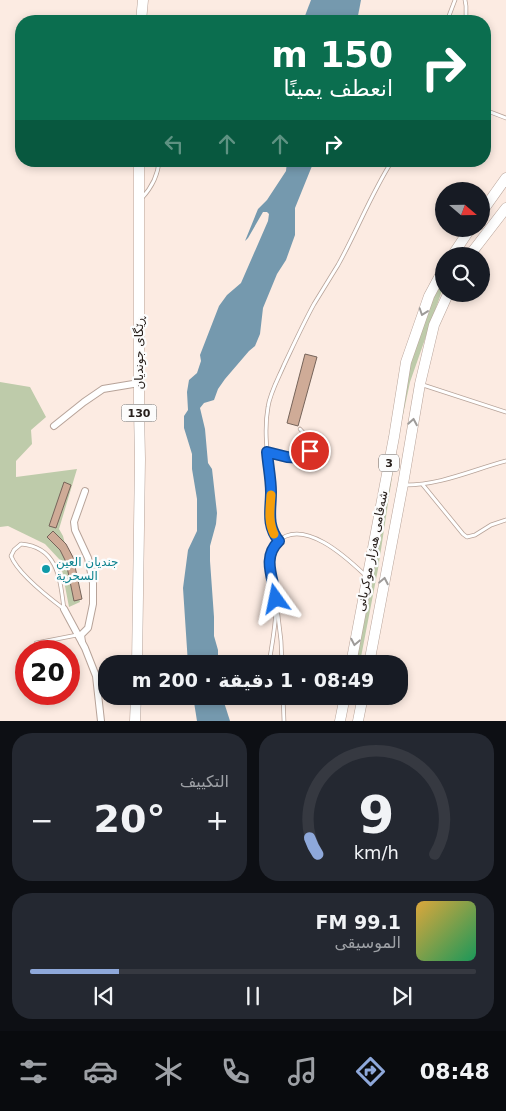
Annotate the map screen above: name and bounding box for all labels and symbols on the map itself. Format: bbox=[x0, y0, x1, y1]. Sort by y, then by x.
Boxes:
north arrow bbox=[435, 182, 490, 238]
one-way arrow bbox=[419, 307, 429, 316]
street label: ڕێگای جوندیان bbox=[132, 316, 147, 390]
road number: 130 bbox=[122, 404, 156, 422]
one-way arrow bbox=[408, 417, 418, 426]
pin bbox=[289, 430, 331, 472]
road number: 3 bbox=[379, 454, 399, 472]
street label: شەقامی ھەژار موکریانی bbox=[353, 489, 392, 613]
place label: جنديان العين السحرية bbox=[56, 555, 119, 584]
marker: جنديان العين السحرية bbox=[40, 563, 52, 575]
position arrow bbox=[249, 572, 301, 624]
one-way arrow bbox=[378, 577, 388, 586]
one-way arrow bbox=[350, 637, 360, 646]
speed limit sign: 20 bbox=[15, 640, 80, 705]

